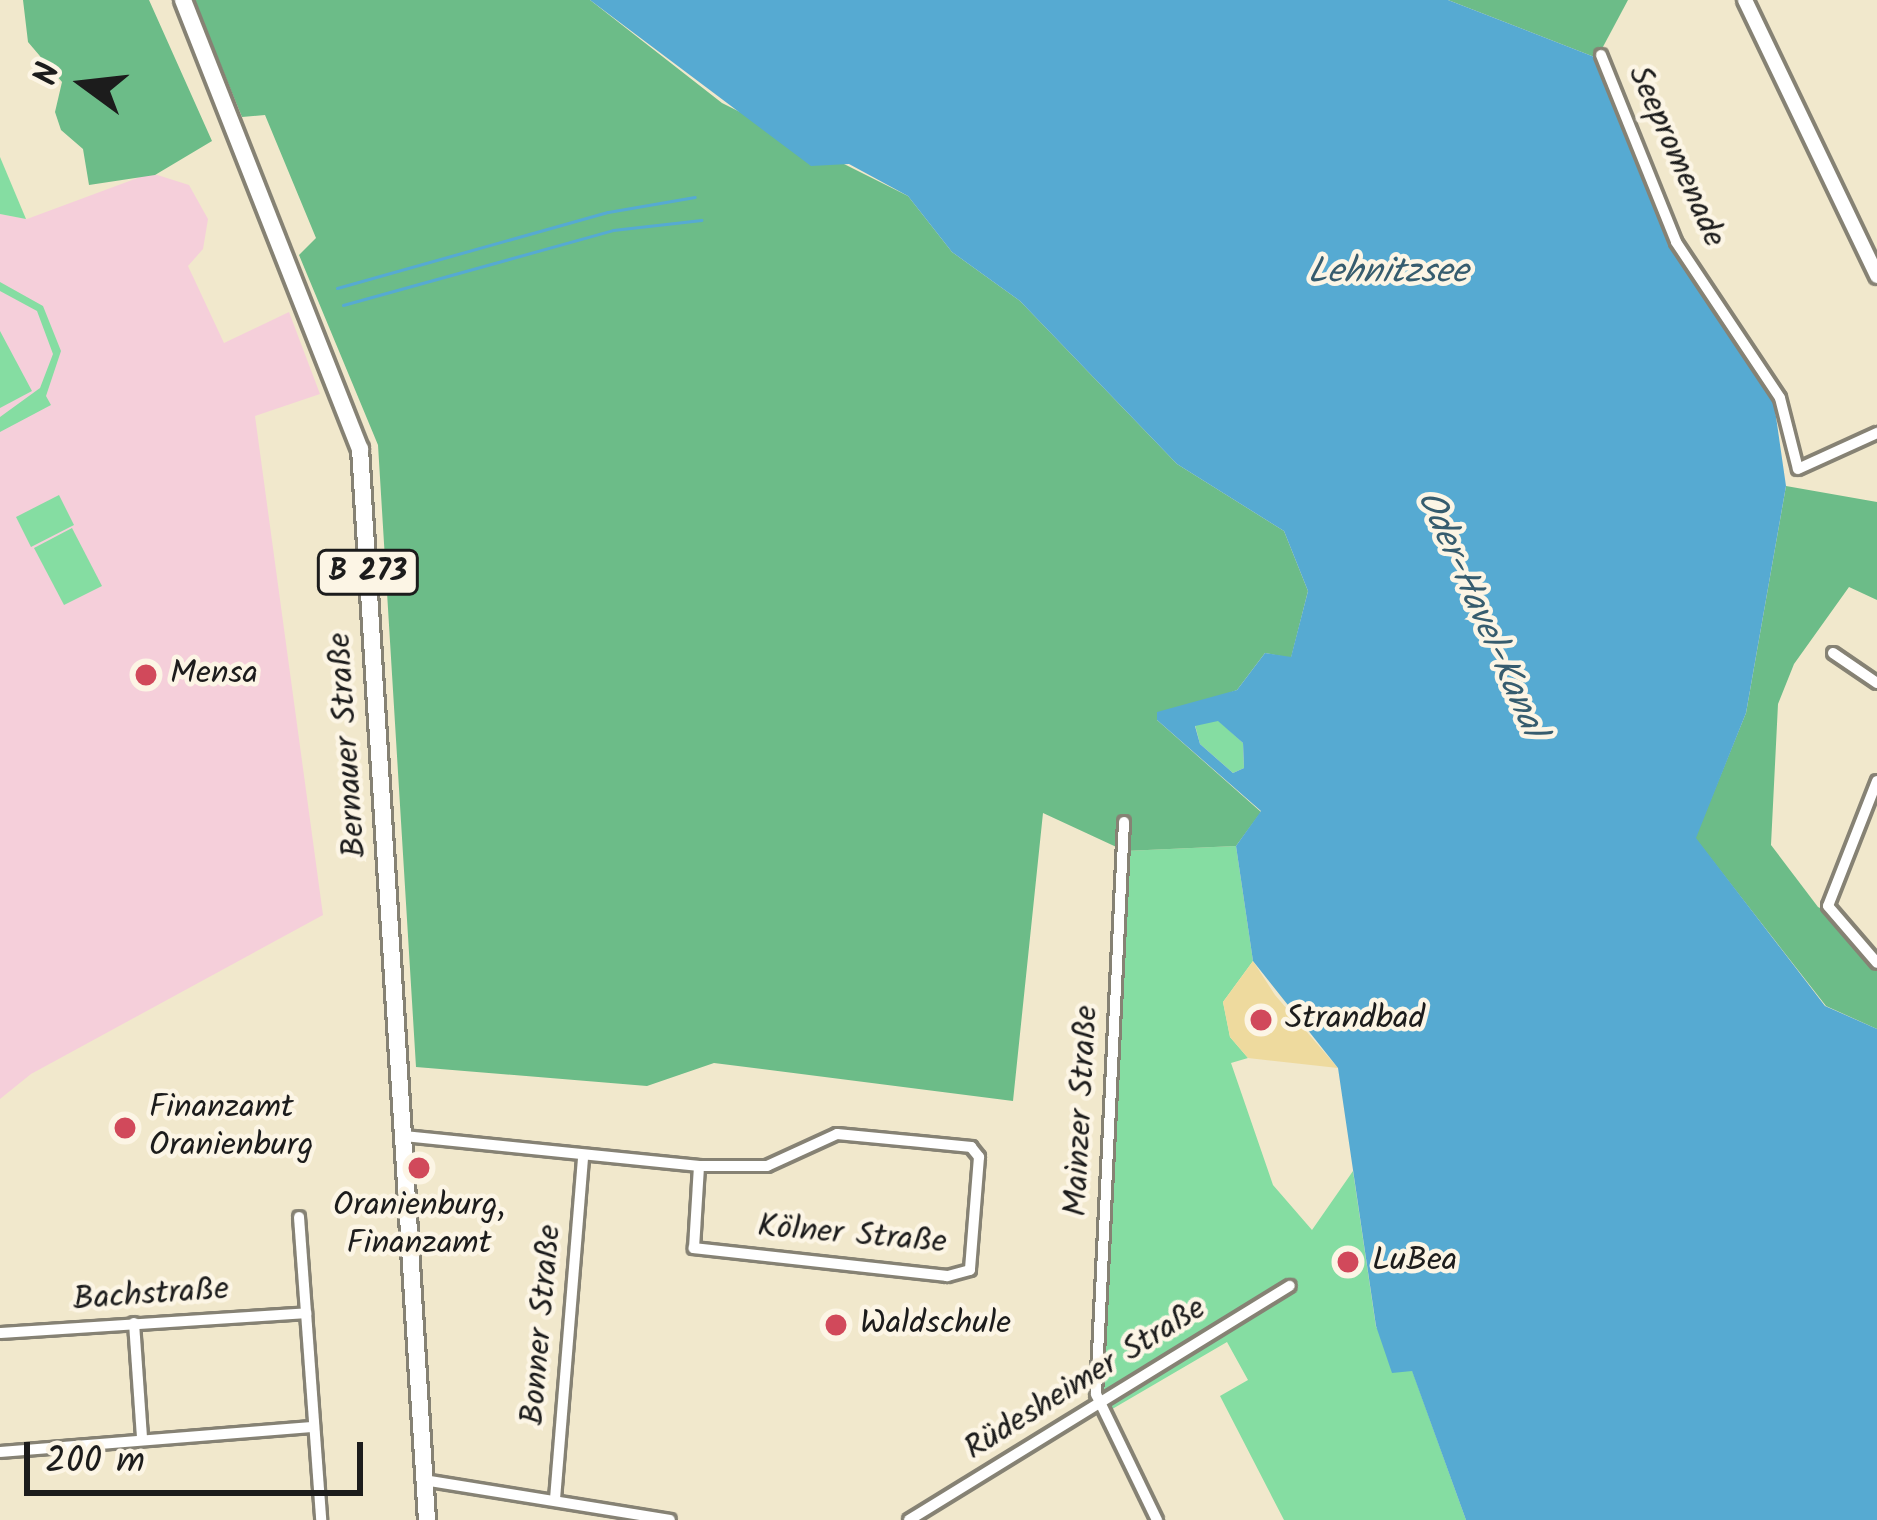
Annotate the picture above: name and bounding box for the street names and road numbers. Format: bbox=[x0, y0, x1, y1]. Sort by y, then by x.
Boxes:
street label: Seepromenade bbox=[1617, 60, 1733, 254]
road number: B 273 bbox=[314, 548, 422, 596]
street label: Bernauer Straße bbox=[321, 631, 377, 859]
street label: Mainzer Straße bbox=[1058, 1004, 1108, 1218]
street label: Kölner Straße bbox=[756, 1208, 948, 1264]
street label: Bonner Straße bbox=[515, 1223, 571, 1427]
street label: Bachstraße bbox=[72, 1271, 230, 1321]
street label: Rüdesheimer Straße bbox=[958, 1290, 1214, 1470]

